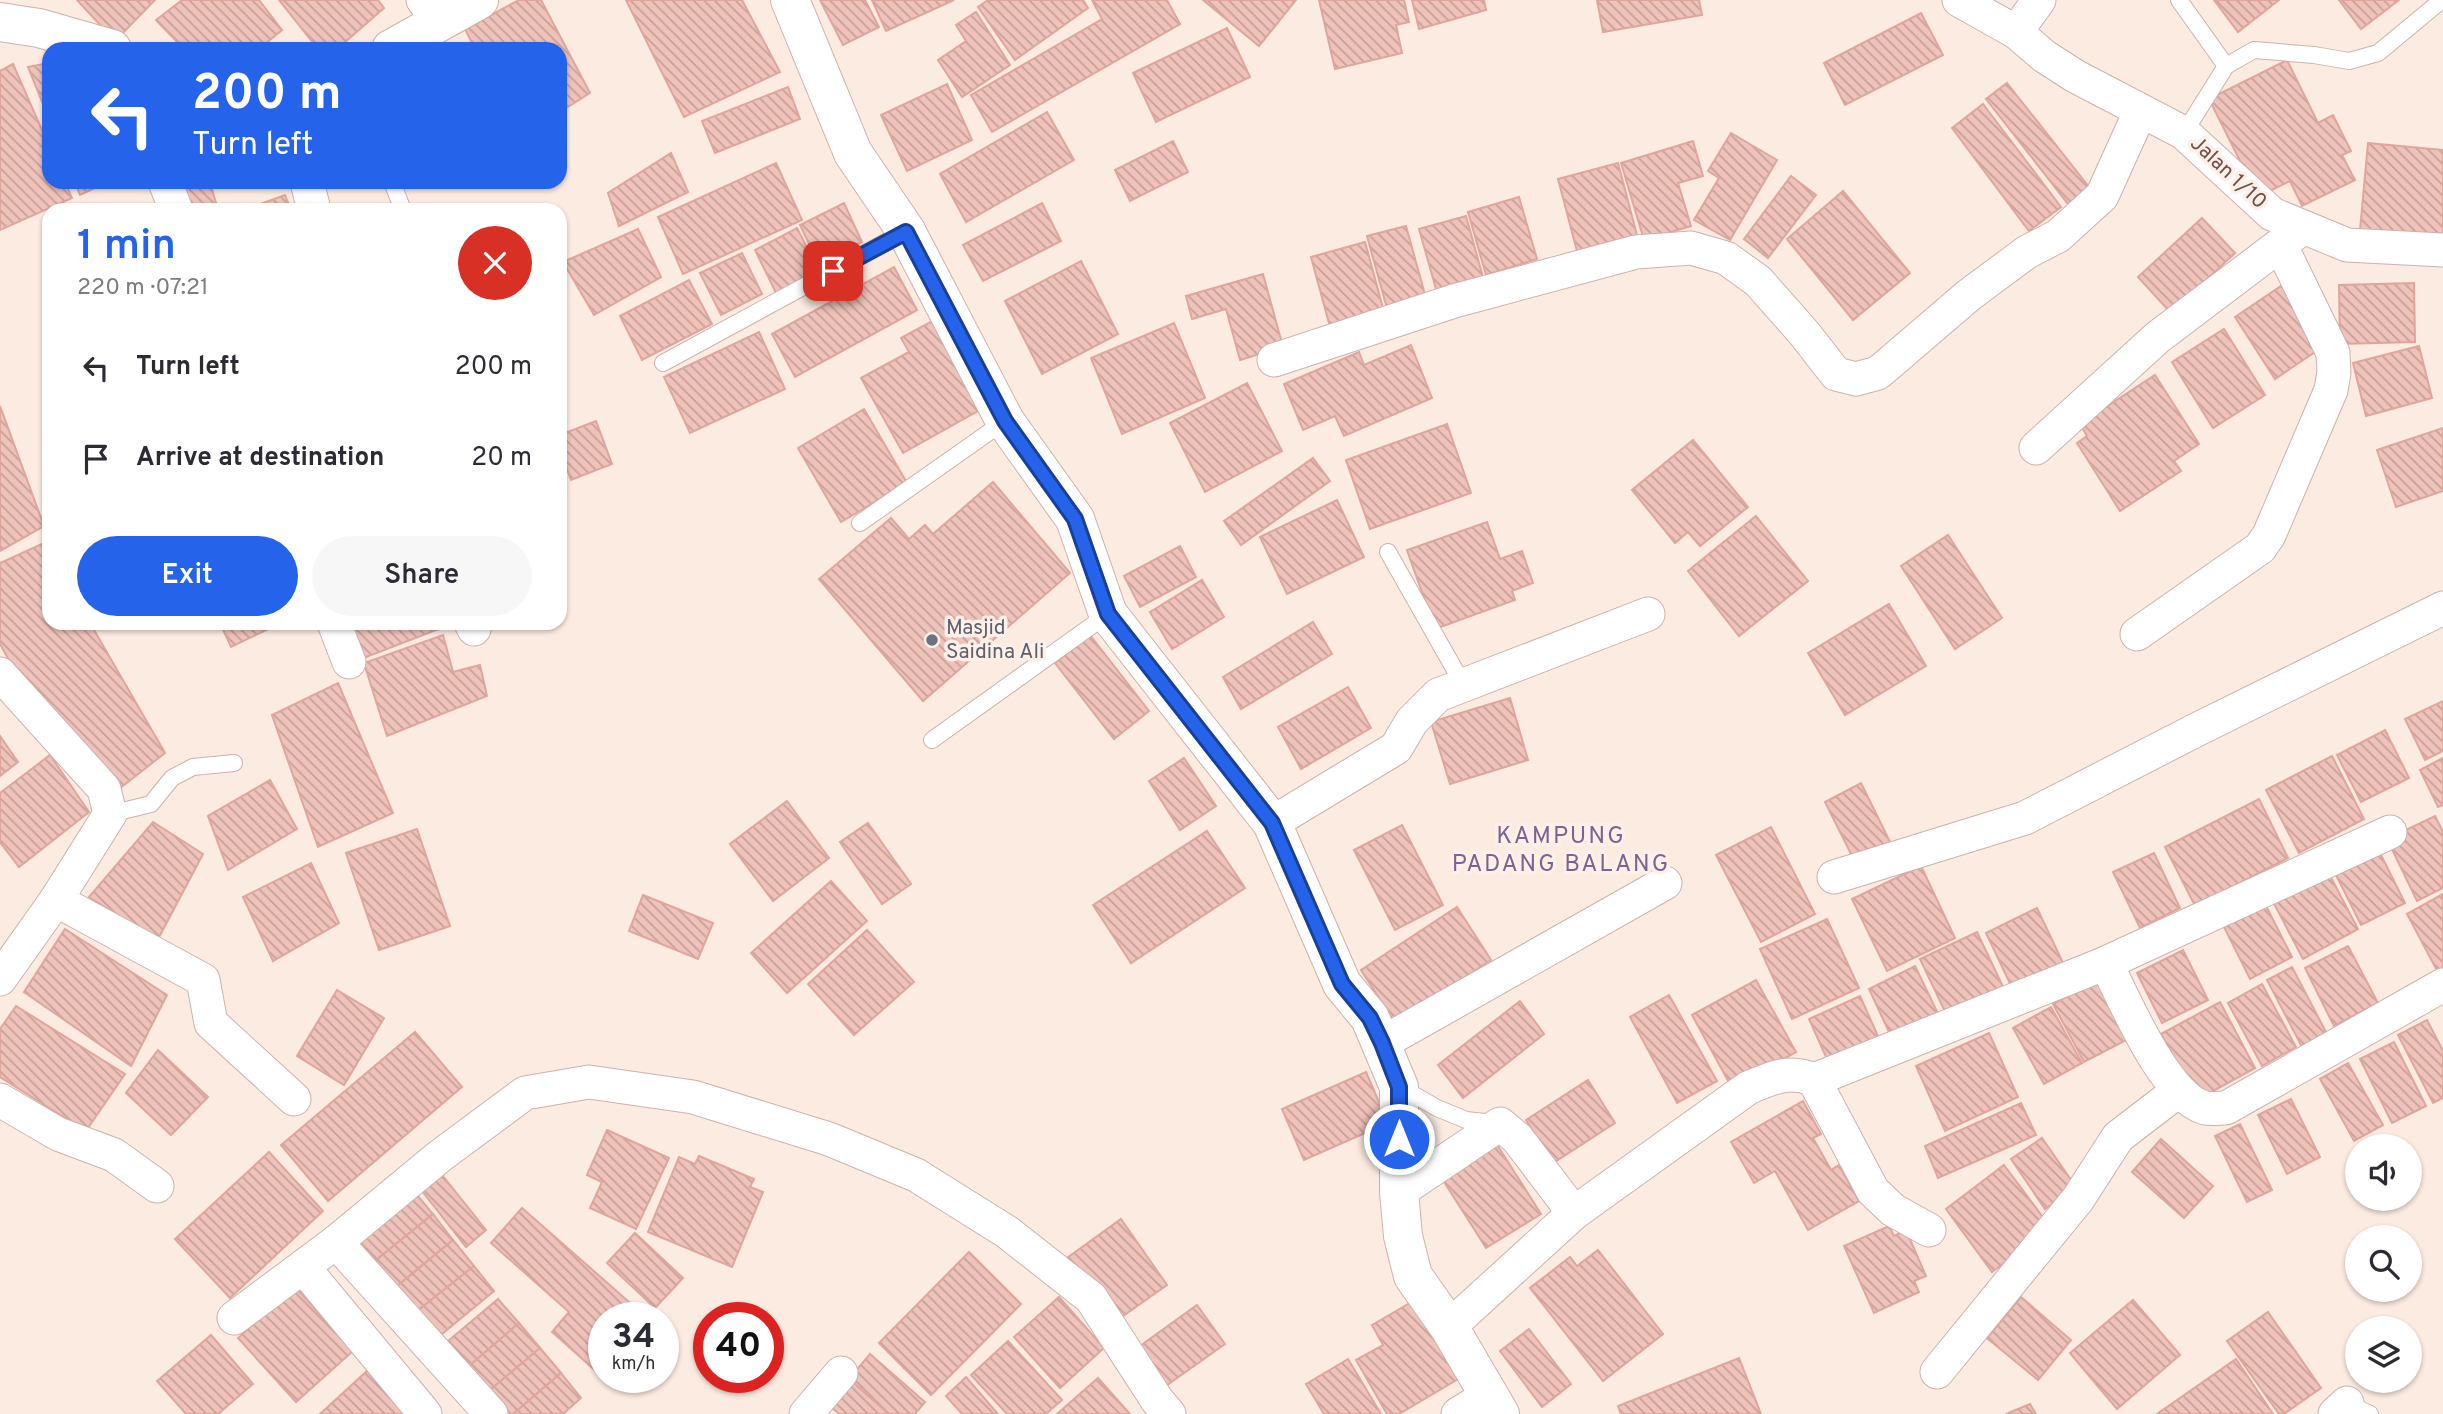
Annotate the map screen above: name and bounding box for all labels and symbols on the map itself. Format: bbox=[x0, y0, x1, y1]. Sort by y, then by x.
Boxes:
street label: Jalan 1/10 bbox=[2184, 131, 2272, 215]
pin bbox=[803, 241, 863, 301]
place label: Masjid Saidina Ali bbox=[946, 615, 1044, 666]
marker: Masjid Saidina Ali bbox=[924, 632, 940, 648]
district label: KAMPUNG PADANG BALANG bbox=[1452, 822, 1670, 880]
position arrow bbox=[1362, 1102, 1436, 1176]
speed limit sign: 40 bbox=[693, 1302, 784, 1393]

